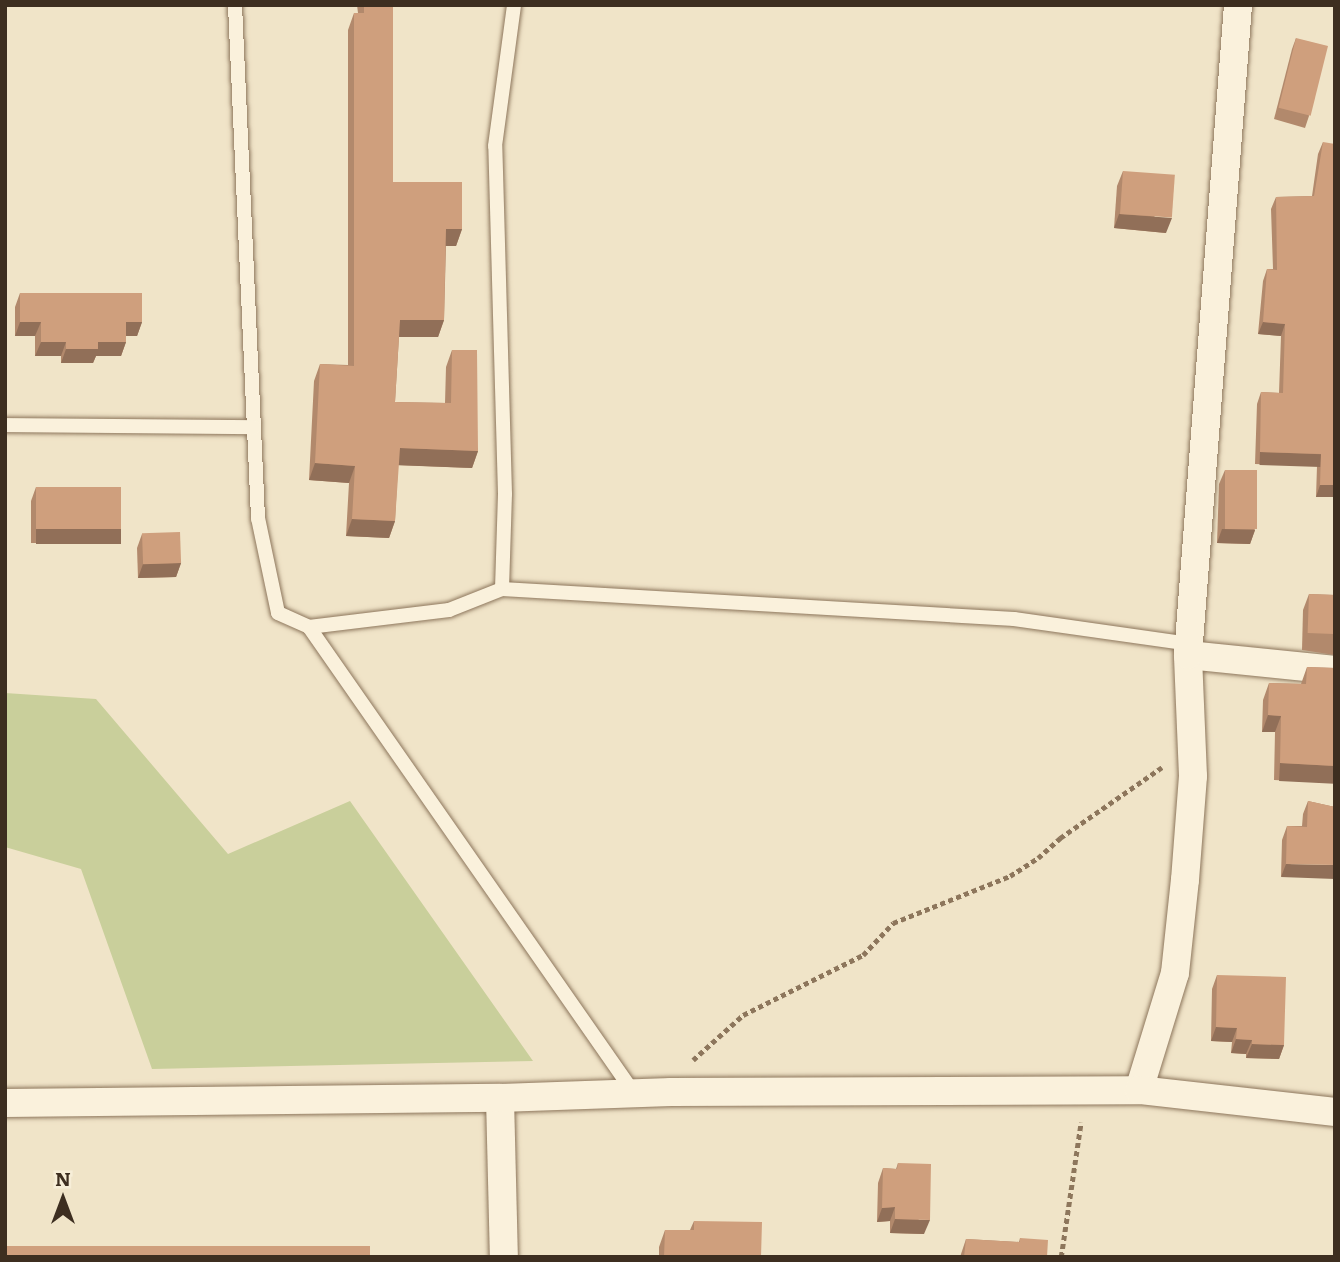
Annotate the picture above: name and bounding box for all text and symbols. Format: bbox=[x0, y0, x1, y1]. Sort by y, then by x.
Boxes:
north arrow bbox=[28, 1164, 98, 1234]
text: N bbox=[55, 1164, 71, 1192]

